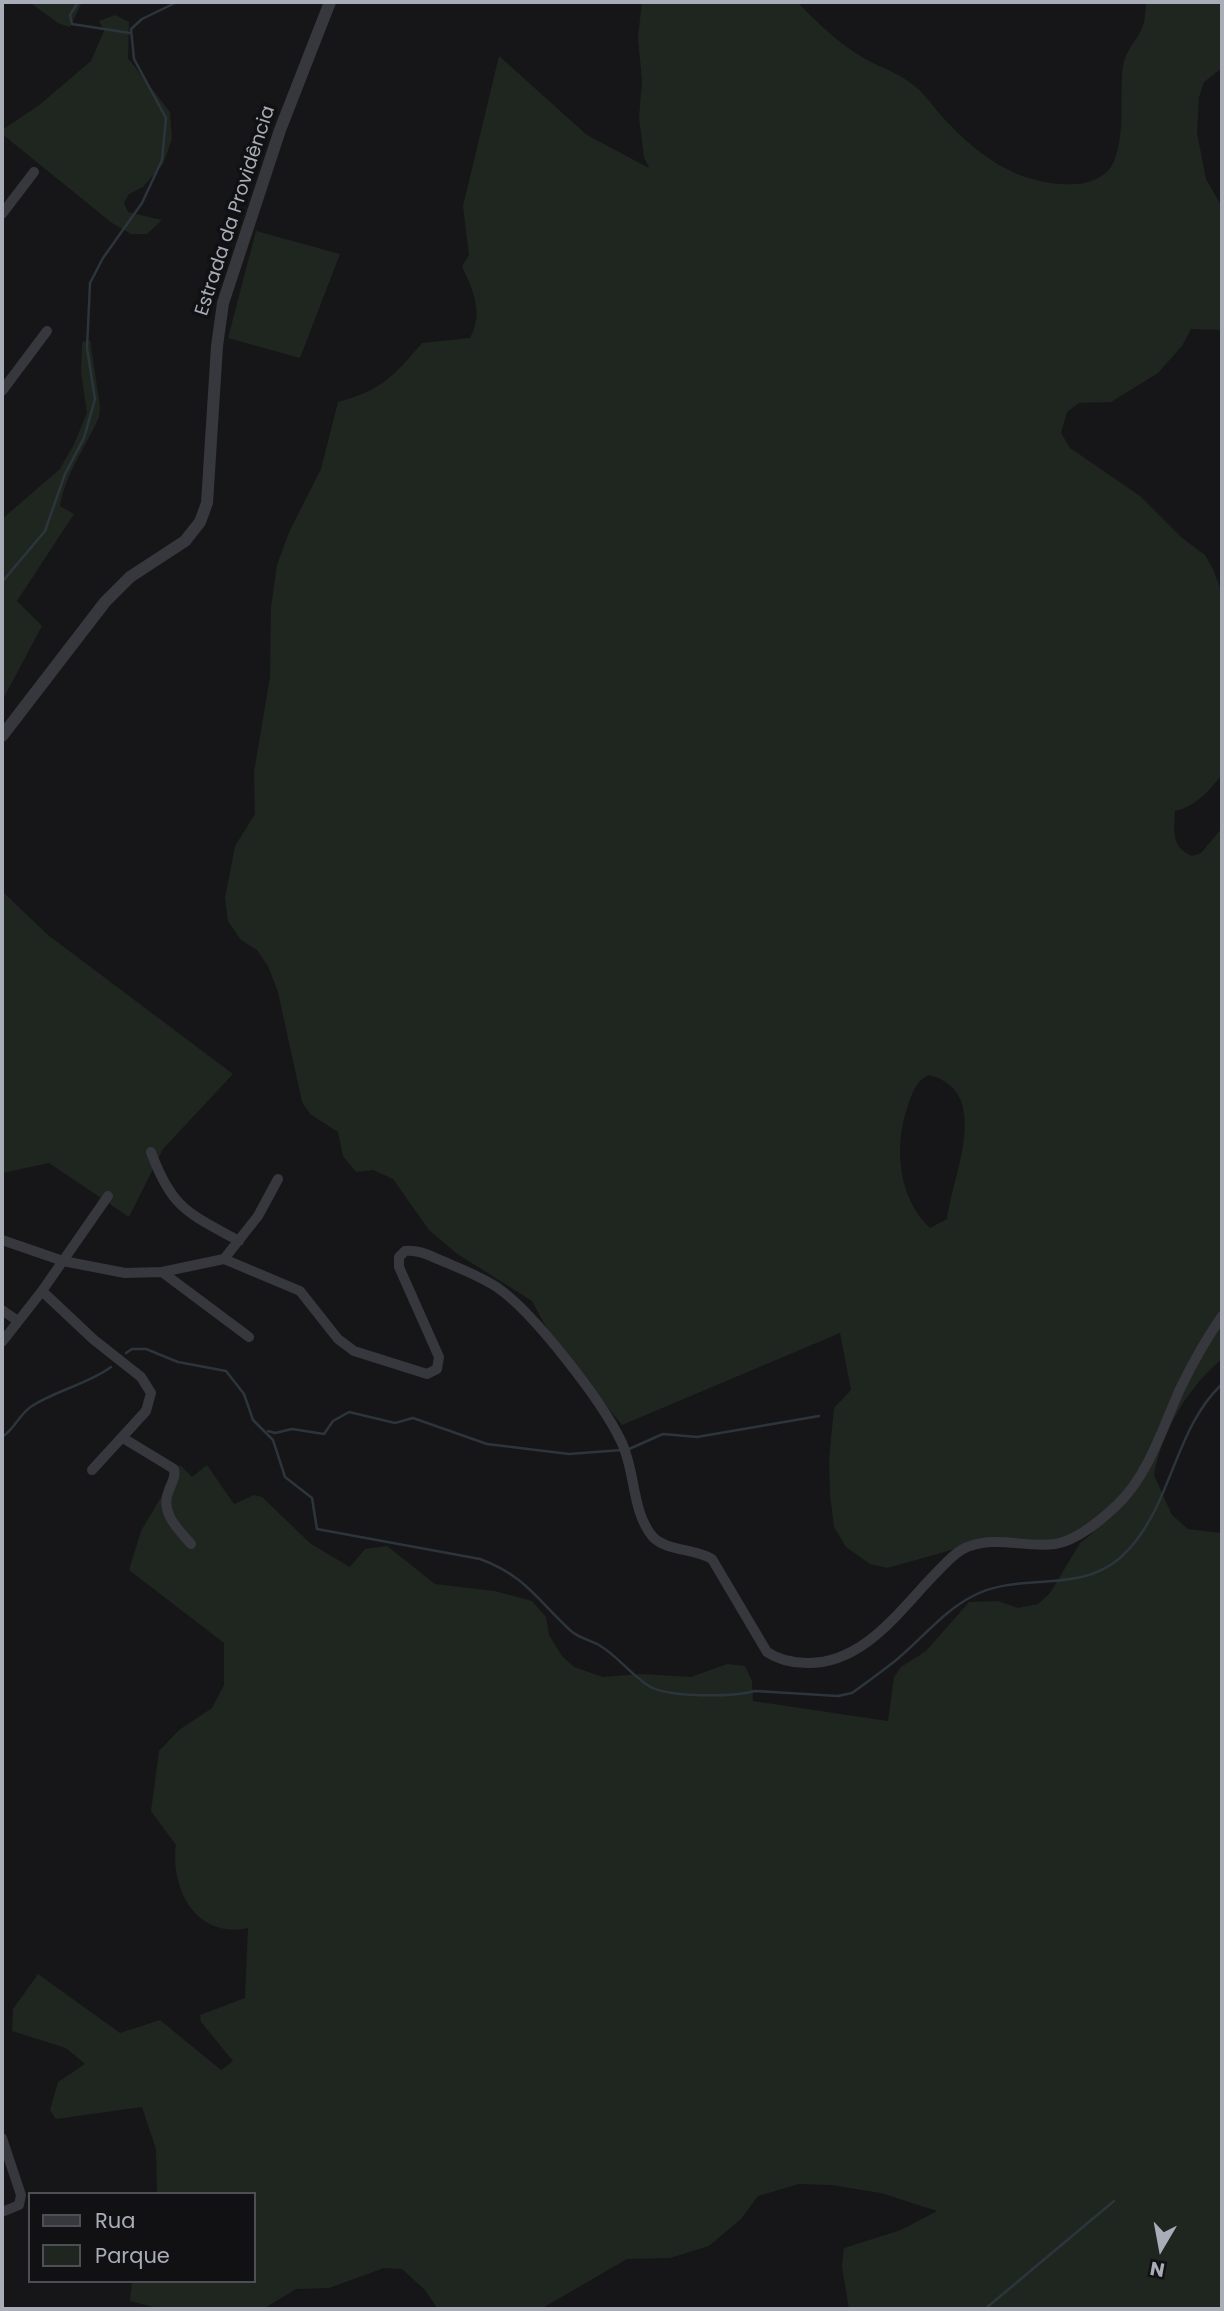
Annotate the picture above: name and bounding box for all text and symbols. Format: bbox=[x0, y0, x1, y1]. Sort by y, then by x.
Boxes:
street label: Estrada da Providência bbox=[191, 103, 281, 319]
legend bbox=[28, 2192, 256, 2283]
text: Rua bbox=[95, 2206, 135, 2235]
north arrow bbox=[1126, 2213, 1196, 2283]
text: Parque bbox=[95, 2241, 170, 2270]
text: N bbox=[1148, 2255, 1167, 2284]

